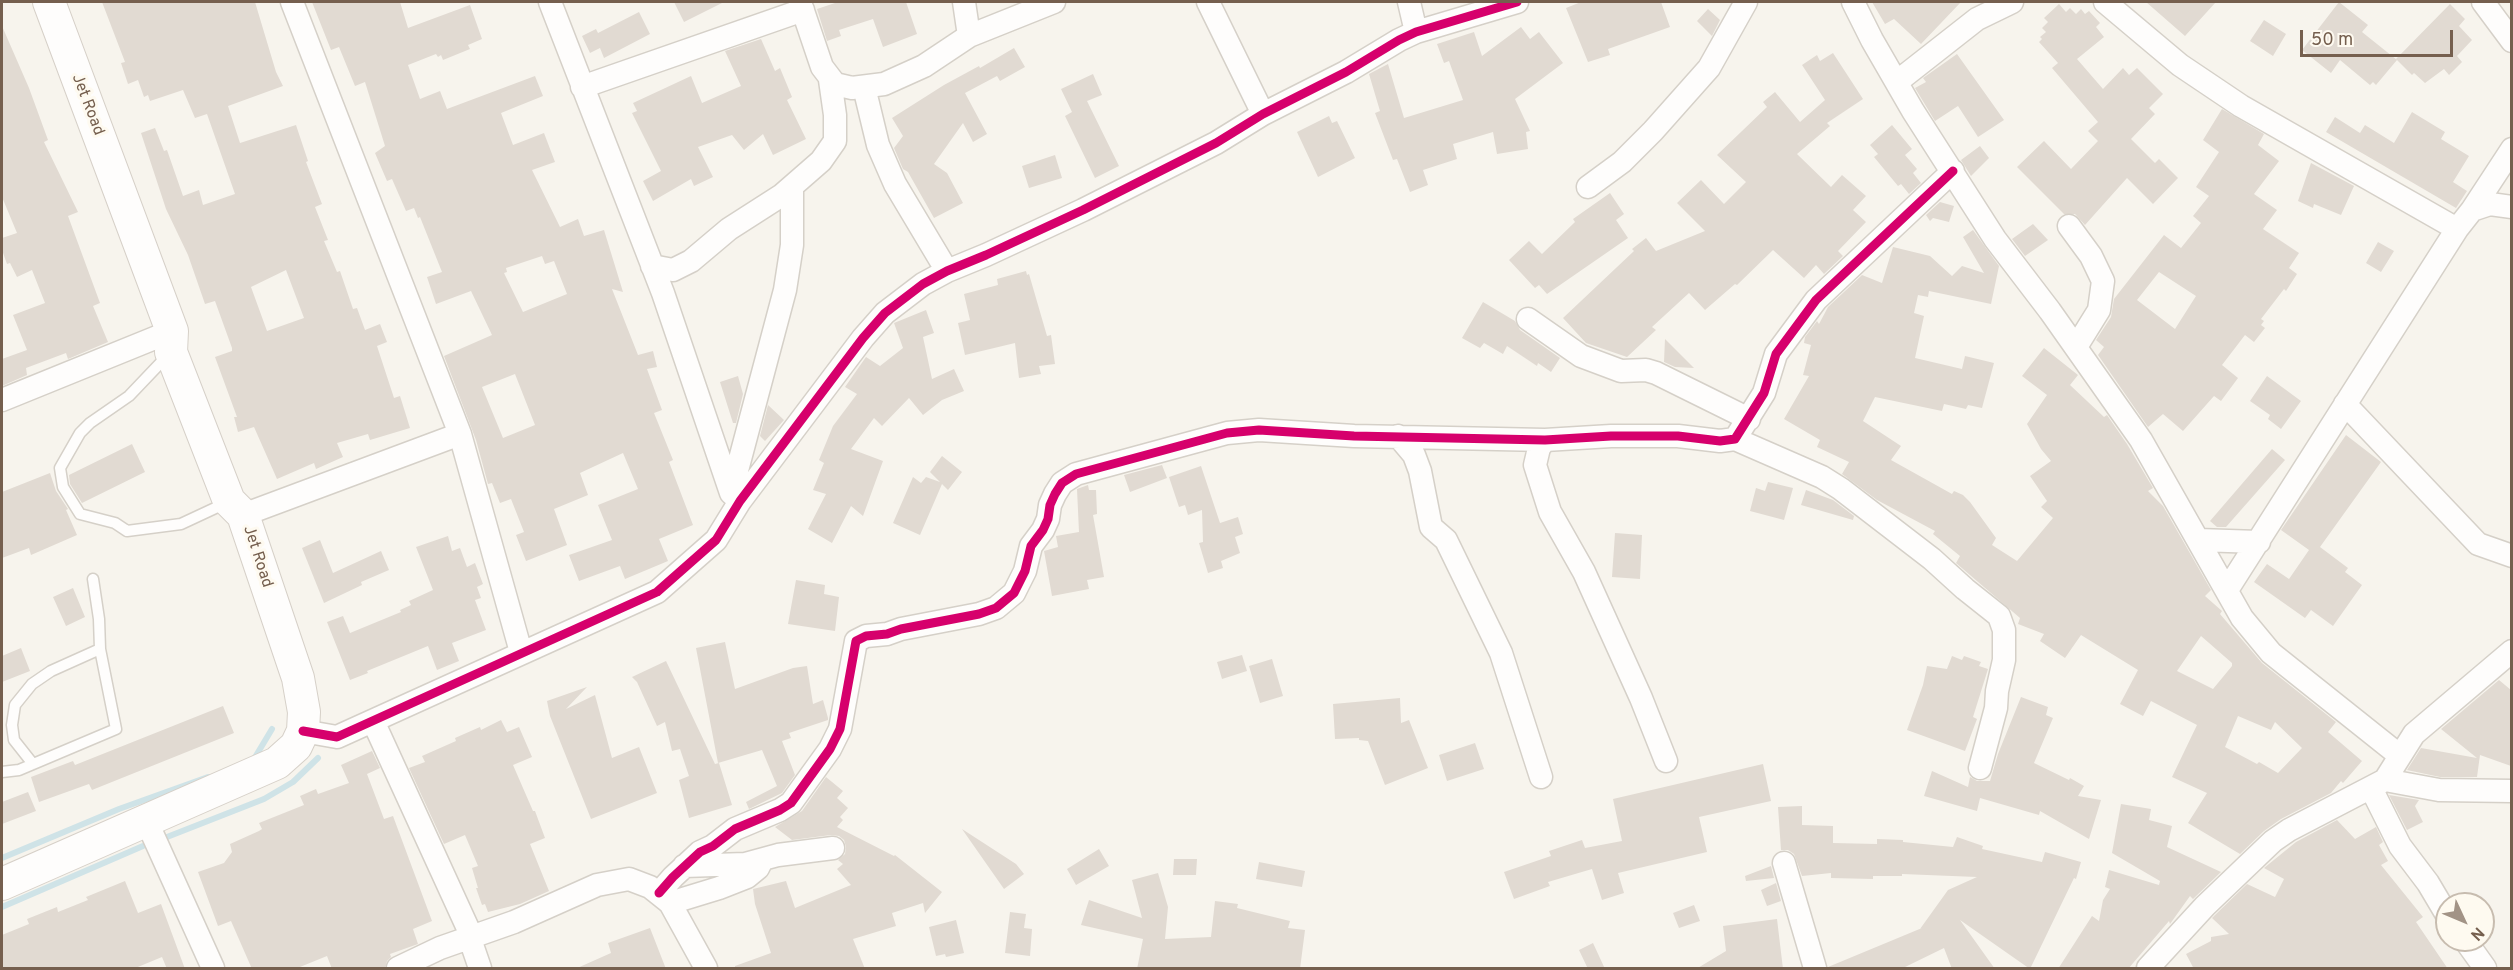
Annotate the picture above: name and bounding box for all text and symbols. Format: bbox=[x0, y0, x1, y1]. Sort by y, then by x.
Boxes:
scale bar bbox=[2303, 18, 2456, 56]
text: 50 m bbox=[2311, 29, 2353, 52]
street label: Jet Road bbox=[67, 72, 107, 138]
street label: Jet Road bbox=[238, 524, 276, 590]
north arrow bbox=[2435, 892, 2495, 952]
text: N bbox=[2465, 922, 2488, 944]

